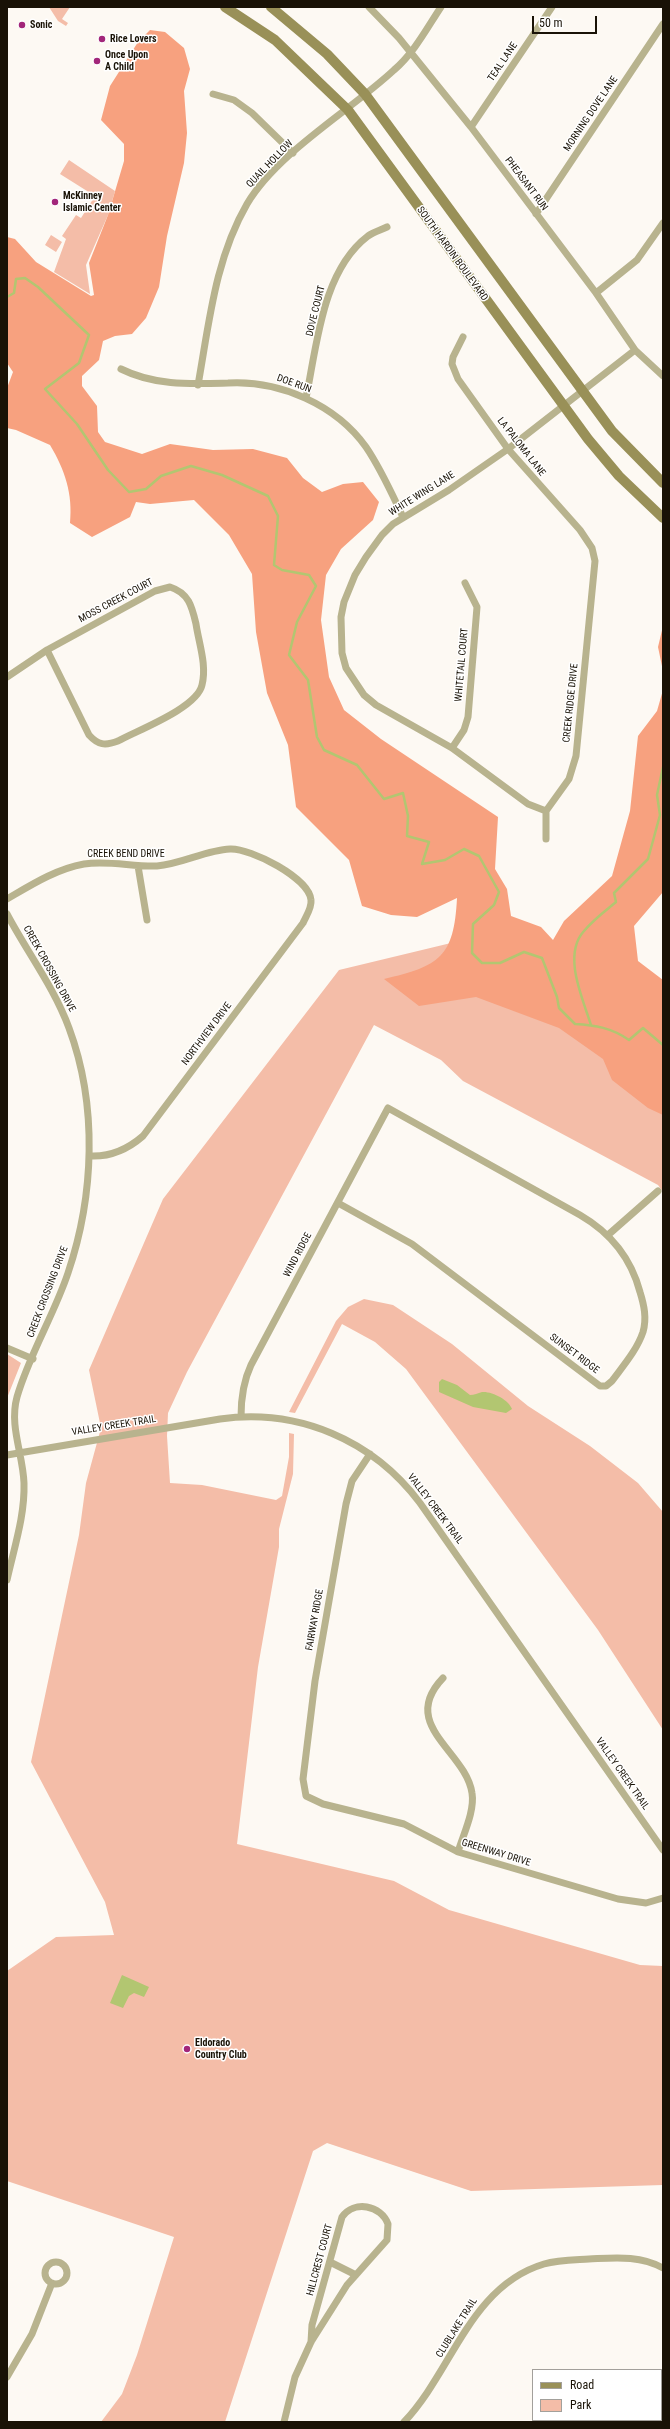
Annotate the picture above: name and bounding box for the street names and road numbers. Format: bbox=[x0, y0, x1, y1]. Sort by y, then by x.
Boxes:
street label: TEAL LANE bbox=[486, 40, 520, 84]
street label: MORNING DOVE LANE bbox=[561, 74, 621, 154]
street label: QUAIL HOLLOW bbox=[244, 138, 296, 190]
street label: PHEASANT RUN bbox=[502, 155, 550, 213]
street label: SOUTH HARDIN BOULEVARD bbox=[414, 205, 490, 303]
street label: DOVE COURT bbox=[304, 284, 328, 338]
street label: DOE RUN bbox=[275, 372, 313, 396]
street label: LA PALOMA LANE bbox=[494, 415, 548, 479]
street label: WHITE WING LANE bbox=[387, 469, 457, 519]
street label: MOSS CREEK COURT bbox=[77, 576, 155, 626]
street label: WHITETAIL COURT bbox=[453, 628, 471, 702]
street label: CREEK RIDGE DRIVE bbox=[561, 663, 581, 743]
street label: CREEK BEND DRIVE bbox=[87, 848, 165, 860]
street label: CREEK CROSSING DRIVE bbox=[20, 924, 78, 1014]
street label: NORTHVIEW DRIVE bbox=[179, 1000, 235, 1068]
street label: WIND RIDGE bbox=[281, 1231, 315, 1279]
street label: CREEK CROSSING DRIVE bbox=[25, 1245, 71, 1339]
street label: SUNSET RIDGE bbox=[547, 1331, 601, 1377]
street label: VALLEY CREEK TRAIL bbox=[71, 1413, 157, 1439]
street label: VALLEY CREEK TRAIL bbox=[405, 1471, 465, 1547]
street label: FAIRWAY RIDGE bbox=[304, 1588, 326, 1652]
street label: VALLEY CREEK TRAIL bbox=[593, 1736, 651, 1812]
street label: GREENWAY DRIVE bbox=[460, 1837, 532, 1869]
street label: HILLCREST COURT bbox=[305, 2223, 335, 2297]
street label: CLUBLAKE TRAIL bbox=[434, 2296, 480, 2360]

